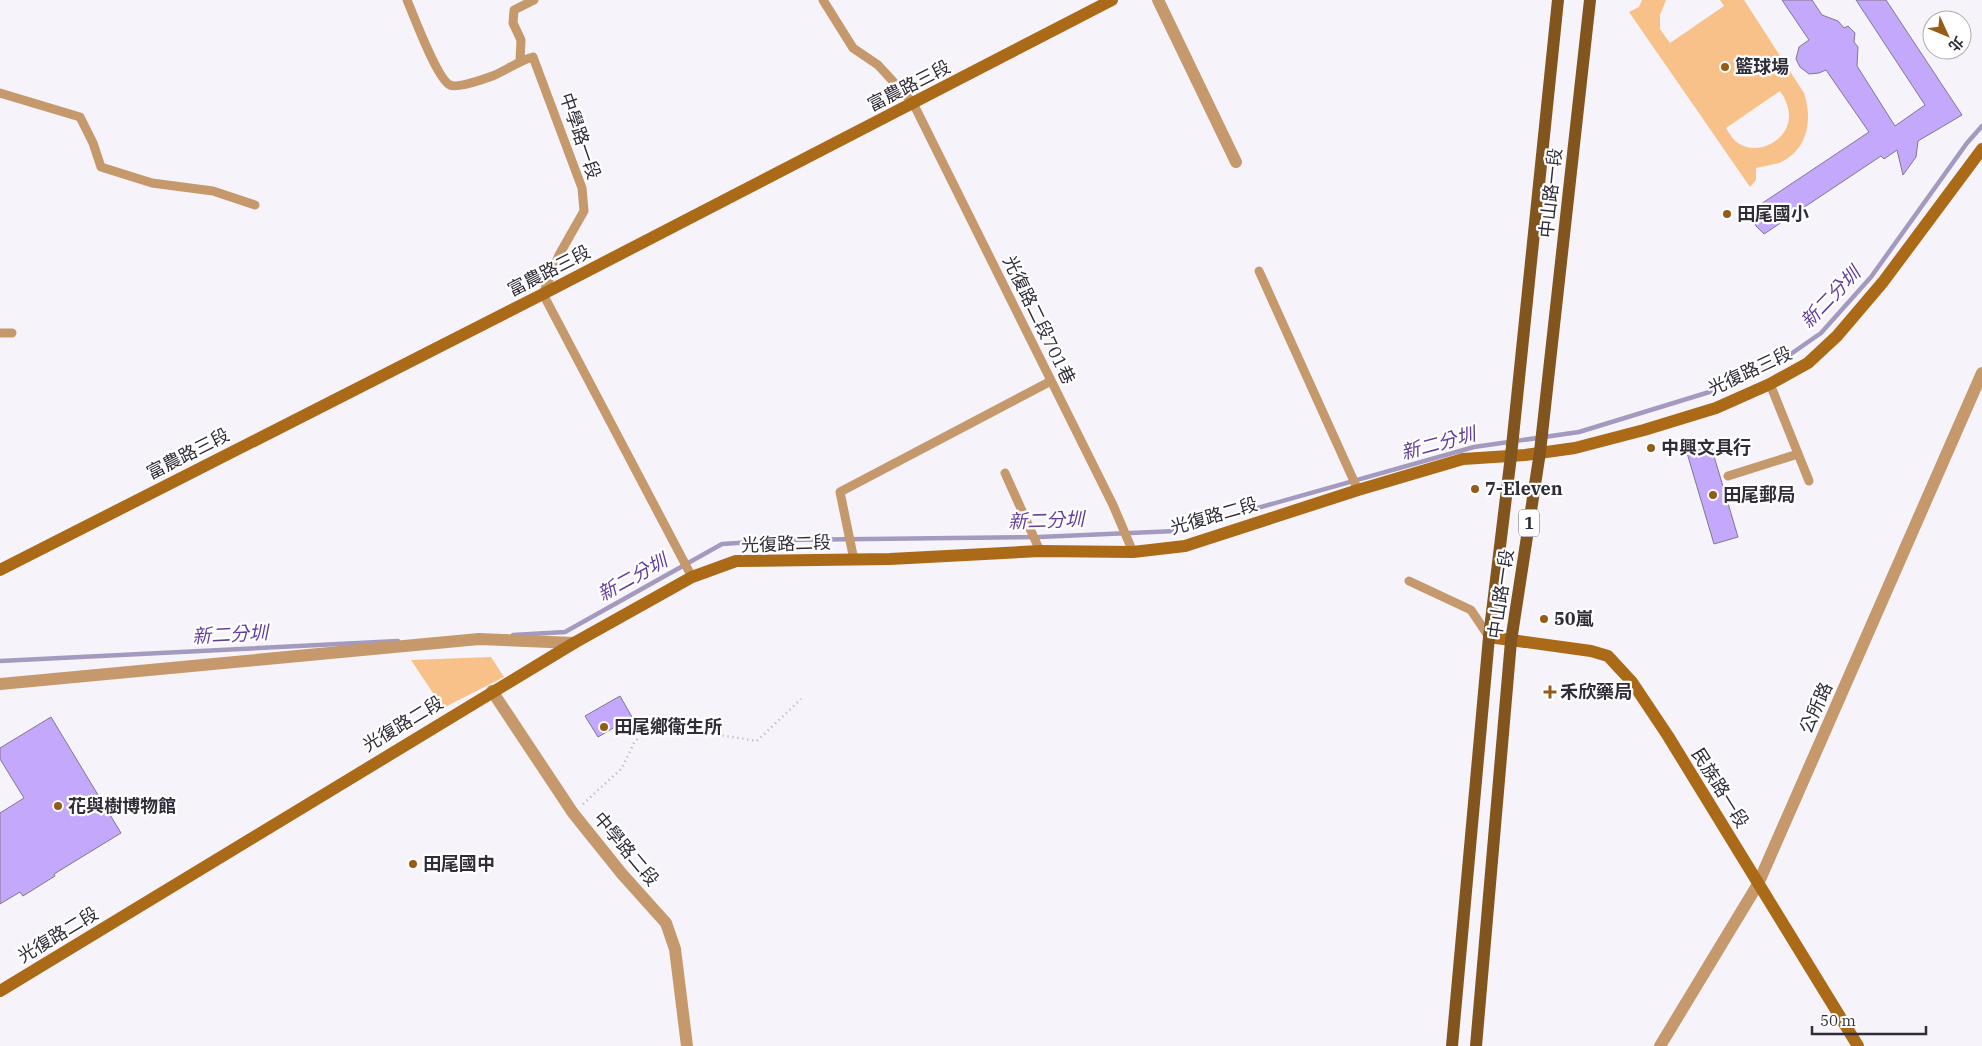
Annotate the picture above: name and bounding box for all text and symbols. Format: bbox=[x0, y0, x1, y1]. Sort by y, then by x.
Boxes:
north arrow bbox=[1922, 10, 1972, 60]
text: 北 bbox=[1945, 33, 1968, 55]
street label: 富農路三段 bbox=[863, 55, 954, 116]
place label: 籃球場 bbox=[1735, 55, 1789, 78]
marker: 籃球場 bbox=[1719, 61, 1731, 73]
street label: 中學路一段 bbox=[555, 90, 606, 182]
street label: 中山路一段 bbox=[1534, 147, 1567, 239]
place label: 田尾國小 bbox=[1737, 202, 1809, 225]
marker: 田尾國小 bbox=[1721, 208, 1733, 220]
street label: 富農路三段 bbox=[503, 240, 594, 301]
street label: 光復路二段701巷 bbox=[998, 252, 1081, 388]
water label: 新二分圳 bbox=[1795, 259, 1867, 333]
street label: 光復路三段 bbox=[1704, 341, 1795, 400]
water label: 新二分圳 bbox=[1398, 421, 1481, 464]
street label: 富農路三段 bbox=[142, 423, 233, 484]
place label: 中興文具行 bbox=[1661, 436, 1751, 459]
marker: 中興文具行 bbox=[1645, 442, 1657, 454]
place label: 7-Eleven bbox=[1485, 477, 1563, 500]
marker: 7-Eleven bbox=[1469, 483, 1481, 495]
place label: 田尾郵局 bbox=[1723, 483, 1795, 506]
marker: 田尾郵局 bbox=[1707, 489, 1719, 501]
street label: 光復路二段 bbox=[1167, 492, 1260, 539]
water label: 新二分圳 bbox=[1008, 507, 1087, 533]
road number: 1 bbox=[1519, 509, 1539, 536]
street label: 光復路二段 bbox=[741, 530, 831, 557]
water label: 新二分圳 bbox=[593, 547, 674, 606]
street label: 中山路一段 bbox=[1483, 548, 1518, 640]
place label: 50嵐 bbox=[1554, 607, 1594, 630]
marker: 50嵐 bbox=[1538, 613, 1550, 625]
water label: 新二分圳 bbox=[191, 620, 272, 648]
street label: 公所路 bbox=[1794, 678, 1837, 737]
place label: 禾欣藥局 bbox=[1560, 680, 1632, 703]
marker: 禾欣藥局 bbox=[1544, 686, 1556, 698]
street label: 光復路二段 bbox=[358, 691, 447, 757]
place label: 田尾鄉衛生所 bbox=[614, 715, 722, 738]
marker: 田尾鄉衛生所 bbox=[598, 721, 610, 733]
street label: 民族路一段 bbox=[1687, 743, 1754, 832]
place label: 花與樹博物館 bbox=[68, 794, 176, 817]
marker: 花與樹博物館 bbox=[52, 800, 64, 812]
street label: 中學路二段 bbox=[589, 807, 664, 891]
place label: 田尾國中 bbox=[423, 852, 495, 875]
marker: 田尾國中 bbox=[407, 858, 419, 870]
street label: 光復路二段 bbox=[13, 902, 102, 968]
scale bar bbox=[1812, 1004, 1926, 1036]
text: 50 m bbox=[1820, 1011, 1856, 1030]

